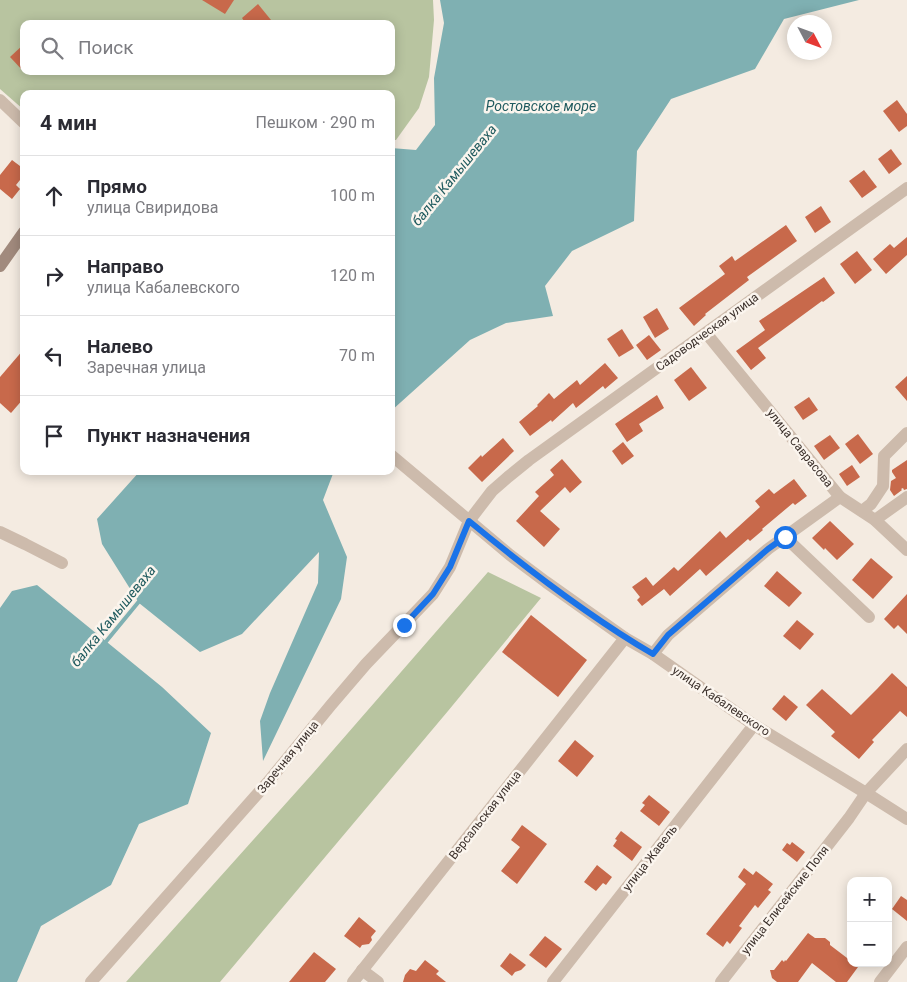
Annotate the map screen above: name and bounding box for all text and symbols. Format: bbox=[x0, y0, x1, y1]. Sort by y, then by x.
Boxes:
north arrow bbox=[787, 15, 832, 60]
search box bbox=[20, 20, 395, 75]
icon: search bbox=[38, 34, 66, 62]
text: Поиск bbox=[78, 36, 134, 59]
water label: Ростовское море bbox=[486, 98, 596, 114]
text: 4 мин bbox=[40, 111, 97, 135]
text: Пешком · 290 m bbox=[256, 113, 375, 132]
water label: балка Камышеваха bbox=[408, 121, 500, 229]
text: Прямо bbox=[87, 175, 147, 198]
icon: ahead bbox=[40, 182, 68, 210]
text: 100 m bbox=[330, 186, 375, 205]
text: улица Свиридова bbox=[87, 198, 219, 217]
text: Направо bbox=[87, 255, 164, 278]
icon: right bbox=[40, 262, 68, 290]
text: 120 m bbox=[330, 266, 375, 285]
text: улица Кабалевского bbox=[87, 278, 240, 297]
street label: Садоводческая улица bbox=[653, 290, 761, 374]
text: Налево bbox=[87, 335, 153, 358]
icon: left bbox=[40, 342, 68, 370]
text: 70 m bbox=[339, 346, 375, 365]
text: Заречная улица bbox=[87, 358, 206, 377]
street label: улица Саврасова bbox=[764, 406, 836, 490]
icon: arrive bbox=[40, 422, 68, 450]
text: Пункт назначения bbox=[87, 424, 250, 447]
route start bbox=[774, 526, 797, 549]
water label: балка Камышеваха bbox=[67, 562, 159, 670]
route end bbox=[393, 614, 416, 637]
street label: улица Кабалевского bbox=[670, 663, 773, 739]
street label: Заречная улица bbox=[254, 718, 322, 796]
street label: Версальская улица bbox=[446, 768, 524, 862]
street label: улица Жавель bbox=[620, 822, 680, 894]
street label: улица Елисейские Поля bbox=[738, 843, 832, 957]
map controls bbox=[847, 877, 892, 967]
button: + bbox=[847, 877, 892, 922]
button: − bbox=[847, 922, 892, 967]

